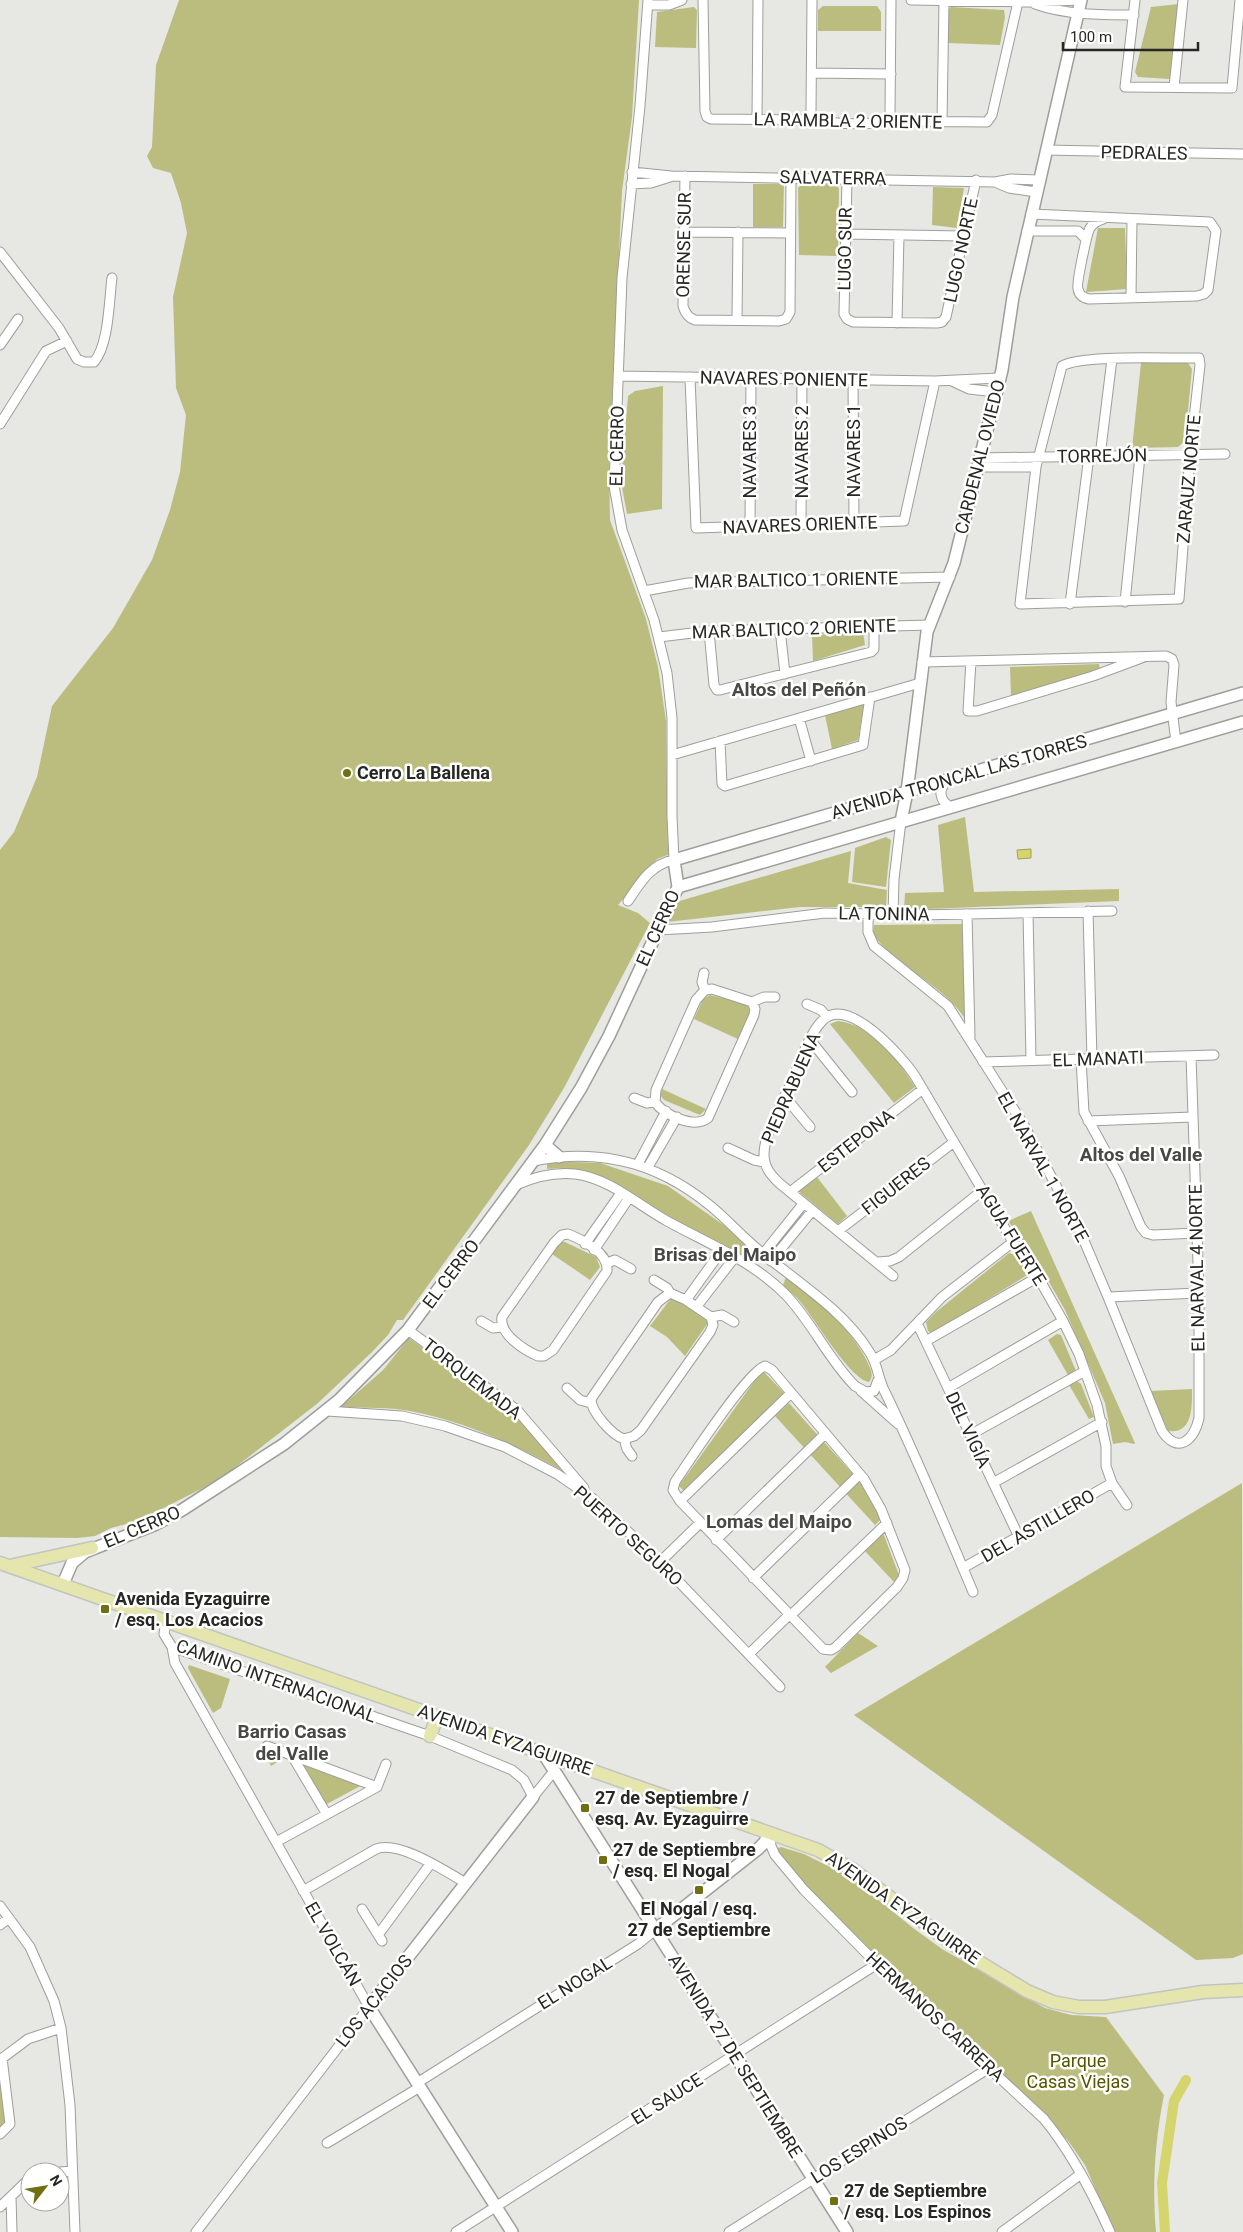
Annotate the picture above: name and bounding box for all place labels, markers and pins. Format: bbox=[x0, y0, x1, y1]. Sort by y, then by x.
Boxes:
place label: Cerro La Ballena bbox=[357, 762, 490, 783]
marker: Cerro La Ballena bbox=[341, 767, 353, 779]
place label: Avenida Eyzaguirre / esq. Los Acacios bbox=[114, 1588, 270, 1630]
marker: Avenida Eyzaguirre / esq. Los Acacios bbox=[99, 1603, 111, 1615]
place label: 27 de Septiembre / esq. Av. Eyzaguirre bbox=[595, 1787, 749, 1829]
marker: 27 de Septiembre / esq. Av. Eyzaguirre bbox=[579, 1802, 591, 1814]
place label: 27 de Septiembre / esq. El Nogal bbox=[612, 1839, 756, 1881]
marker: 27 de Septiembre / esq. El Nogal bbox=[597, 1854, 609, 1866]
marker: El Nogal / esq. 27 de Septiembre bbox=[693, 1884, 705, 1896]
place label: El Nogal / esq. 27 de Septiembre bbox=[628, 1898, 771, 1940]
place label: 27 de Septiembre / esq. Los Espinos bbox=[843, 2180, 991, 2222]
marker: 27 de Septiembre / esq. Los Espinos bbox=[828, 2195, 840, 2207]

